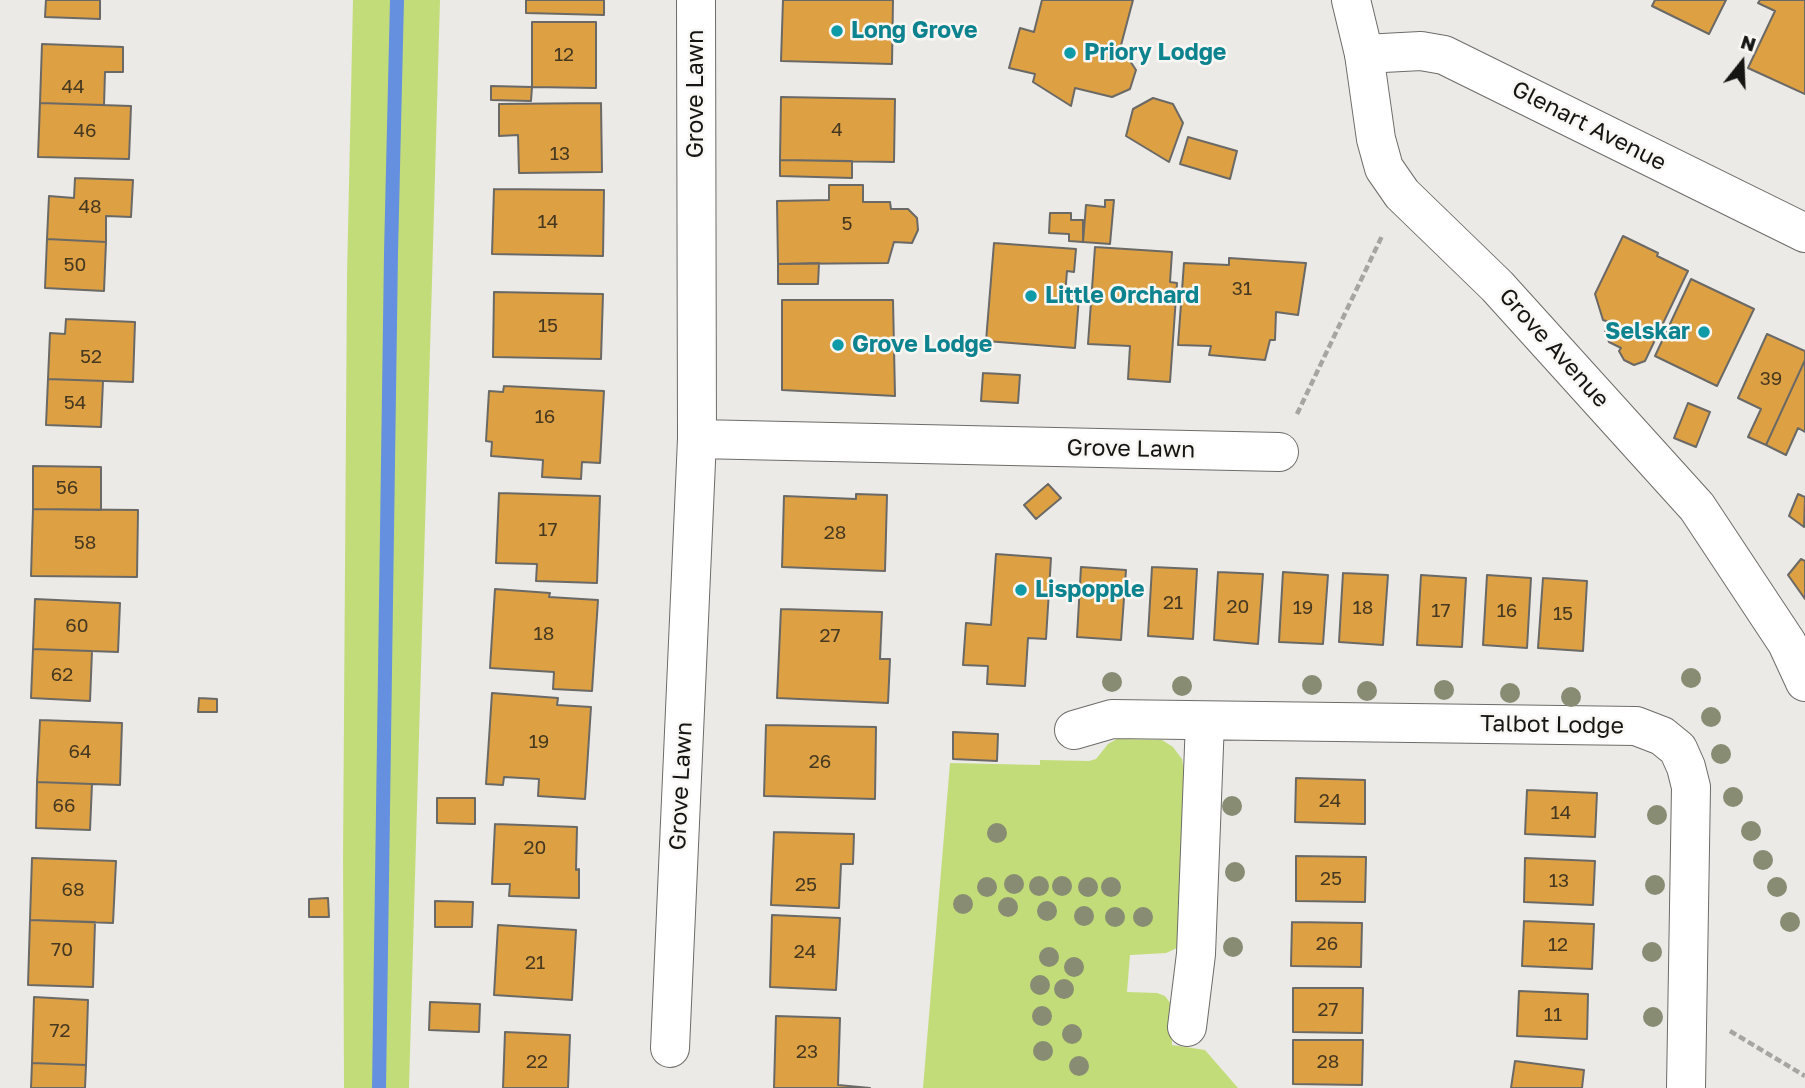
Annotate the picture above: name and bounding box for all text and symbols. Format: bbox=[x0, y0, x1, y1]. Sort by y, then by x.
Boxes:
place label: Long Grove bbox=[851, 17, 978, 45]
marker: Long Grove bbox=[829, 23, 845, 39]
north arrow bbox=[1707, 28, 1777, 98]
text: N bbox=[1738, 29, 1759, 56]
street label: Grove Lawn bbox=[682, 30, 710, 158]
place label: Priory Lodge bbox=[1084, 39, 1226, 67]
house number: 12 bbox=[554, 44, 574, 66]
marker: Priory Lodge bbox=[1062, 45, 1078, 61]
street label: Glenart Avenue bbox=[1507, 75, 1671, 177]
house number: 44 bbox=[61, 76, 85, 98]
house number: 4 bbox=[831, 119, 843, 141]
house number: 46 bbox=[73, 120, 97, 142]
house number: 13 bbox=[550, 143, 570, 165]
house number: 48 bbox=[78, 196, 102, 218]
house number: 14 bbox=[538, 211, 558, 233]
house number: 5 bbox=[841, 213, 853, 235]
house number: 50 bbox=[64, 254, 86, 276]
house number: 31 bbox=[1232, 278, 1252, 300]
place label: Little Orchard bbox=[1045, 282, 1199, 310]
street label: Grove Avenue bbox=[1493, 283, 1615, 413]
marker: Little Orchard bbox=[1023, 288, 1039, 304]
house number: 15 bbox=[538, 315, 558, 337]
place label: Selskar bbox=[1605, 318, 1690, 346]
marker: Selskar bbox=[1696, 324, 1712, 340]
place label: Grove Lodge bbox=[852, 331, 992, 359]
marker: Grove Lodge bbox=[830, 337, 846, 353]
house number: 52 bbox=[80, 346, 102, 368]
house number: 39 bbox=[1760, 368, 1782, 390]
house number: 54 bbox=[64, 392, 86, 414]
house number: 16 bbox=[535, 406, 555, 428]
street label: Grove Lawn bbox=[1066, 434, 1196, 464]
house number: 56 bbox=[56, 477, 78, 499]
house number: 17 bbox=[538, 519, 558, 541]
house number: 28 bbox=[824, 522, 846, 544]
house number: 58 bbox=[74, 532, 96, 554]
place label: Lispopple bbox=[1035, 576, 1145, 604]
marker: Lispopple bbox=[1013, 582, 1029, 598]
house number: 21 bbox=[1163, 592, 1183, 614]
house number: 20 bbox=[1227, 596, 1249, 618]
house number: 19 bbox=[1293, 597, 1313, 619]
house number: 18 bbox=[1353, 597, 1373, 619]
house number: 17 bbox=[1431, 600, 1451, 622]
house number: 16 bbox=[1497, 600, 1517, 622]
house number: 15 bbox=[1553, 603, 1573, 625]
house number: 60 bbox=[65, 615, 89, 637]
house number: 18 bbox=[534, 623, 554, 645]
house number: 27 bbox=[819, 625, 841, 647]
house number: 62 bbox=[51, 664, 73, 686]
street label: Talbot Lodge bbox=[1480, 710, 1624, 740]
street label: Grove Lawn bbox=[664, 721, 698, 851]
house number: 19 bbox=[529, 731, 549, 753]
house number: 64 bbox=[68, 741, 92, 763]
house number: 26 bbox=[809, 751, 831, 773]
house number: 24 bbox=[1319, 790, 1341, 812]
house number: 66 bbox=[53, 795, 75, 817]
house number: 14 bbox=[1551, 802, 1571, 824]
house number: 20 bbox=[524, 837, 546, 859]
house number: 25 bbox=[1320, 868, 1342, 890]
house number: 13 bbox=[1549, 870, 1569, 892]
house number: 25 bbox=[795, 874, 817, 896]
house number: 68 bbox=[61, 879, 85, 901]
house number: 26 bbox=[1316, 933, 1338, 955]
house number: 12 bbox=[1548, 934, 1568, 956]
house number: 70 bbox=[51, 939, 73, 961]
house number: 24 bbox=[794, 941, 816, 963]
house number: 21 bbox=[525, 952, 545, 974]
house number: 27 bbox=[1317, 999, 1339, 1021]
house number: 11 bbox=[1544, 1004, 1562, 1026]
house number: 72 bbox=[49, 1020, 71, 1042]
house number: 23 bbox=[796, 1041, 818, 1063]
house number: 22 bbox=[526, 1051, 548, 1073]
house number: 28 bbox=[1317, 1051, 1339, 1073]

